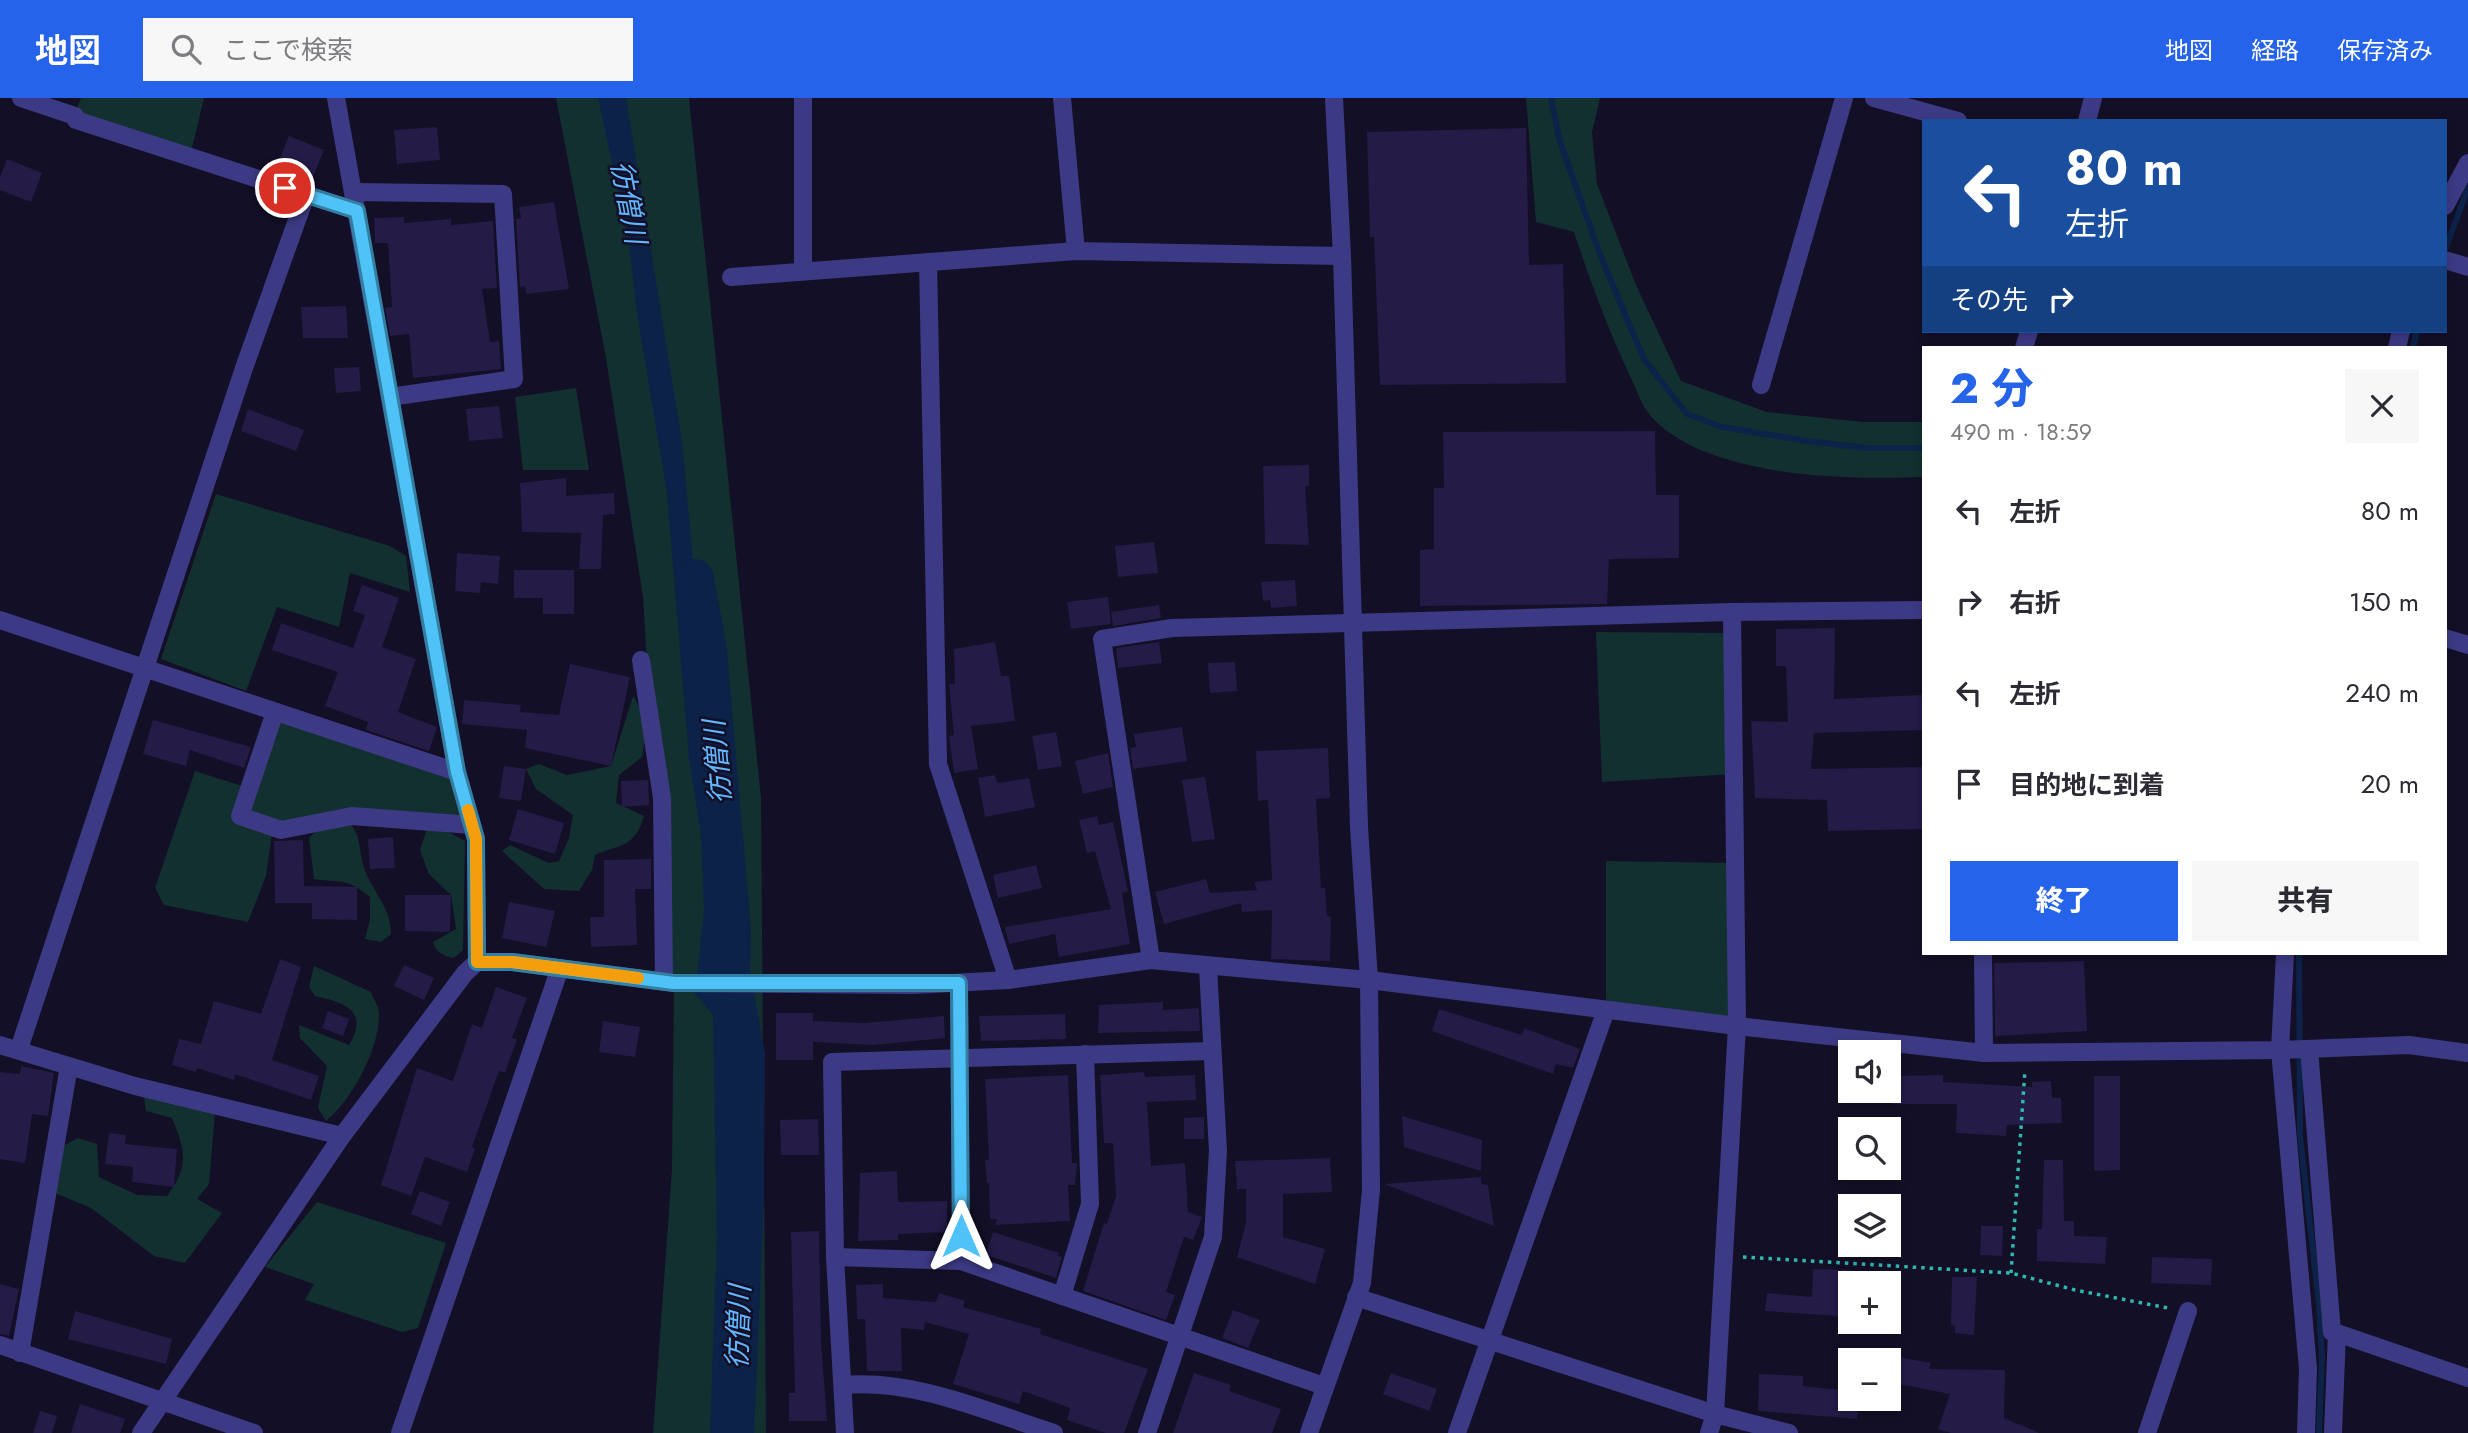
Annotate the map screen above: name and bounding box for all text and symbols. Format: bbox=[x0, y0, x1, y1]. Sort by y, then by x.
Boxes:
search box bbox=[143, 18, 633, 81]
text: 地図 bbox=[35, 27, 101, 74]
icon: search bbox=[167, 30, 205, 68]
text: ここで検索 bbox=[223, 31, 353, 69]
text: 地図 bbox=[2165, 33, 2213, 68]
text: 経路 bbox=[2251, 33, 2299, 68]
text: 保存済み bbox=[2337, 33, 2433, 68]
text: 80 m bbox=[2065, 133, 2183, 203]
icon: left bbox=[1950, 147, 2041, 238]
water label: 彷僧川 bbox=[600, 157, 657, 250]
pin bbox=[255, 158, 315, 218]
icon: arrive bbox=[266, 169, 304, 207]
text: 左折 bbox=[2065, 201, 2129, 247]
icon: right bbox=[2042, 280, 2080, 318]
text: その先 bbox=[1950, 281, 2028, 319]
text: 2 分 bbox=[1950, 358, 2033, 419]
button: close bbox=[2345, 369, 2419, 443]
text: 490 m · 18:59 bbox=[1950, 415, 2092, 449]
icon: left bbox=[1950, 492, 1988, 530]
text: 80 m bbox=[2361, 492, 2419, 530]
text: 左折 bbox=[2009, 493, 2061, 531]
icon: right bbox=[1950, 583, 1988, 621]
text: 150 m bbox=[2349, 583, 2419, 621]
text: 右折 bbox=[2009, 584, 2061, 622]
icon: left bbox=[1950, 674, 1988, 712]
text: 240 m bbox=[2345, 674, 2419, 712]
text: 左折 bbox=[2009, 675, 2061, 713]
water label: 彷僧川 bbox=[693, 715, 742, 806]
icon: arrive bbox=[1950, 765, 1988, 803]
text: 20 m bbox=[2361, 765, 2419, 803]
text: 目的地に到着 bbox=[2009, 766, 2165, 804]
button: 終了 bbox=[1950, 861, 2178, 941]
button: 共有 bbox=[2192, 861, 2419, 941]
map controls bbox=[1838, 1040, 1901, 1411]
button: sound bbox=[1838, 1040, 1901, 1103]
button: search bbox=[1838, 1117, 1901, 1180]
button: layers bbox=[1838, 1194, 1901, 1257]
position arrow bbox=[924, 1199, 998, 1273]
button: + bbox=[1838, 1271, 1901, 1334]
water label: 彷僧川 bbox=[717, 1281, 761, 1370]
button: − bbox=[1838, 1348, 1901, 1411]

